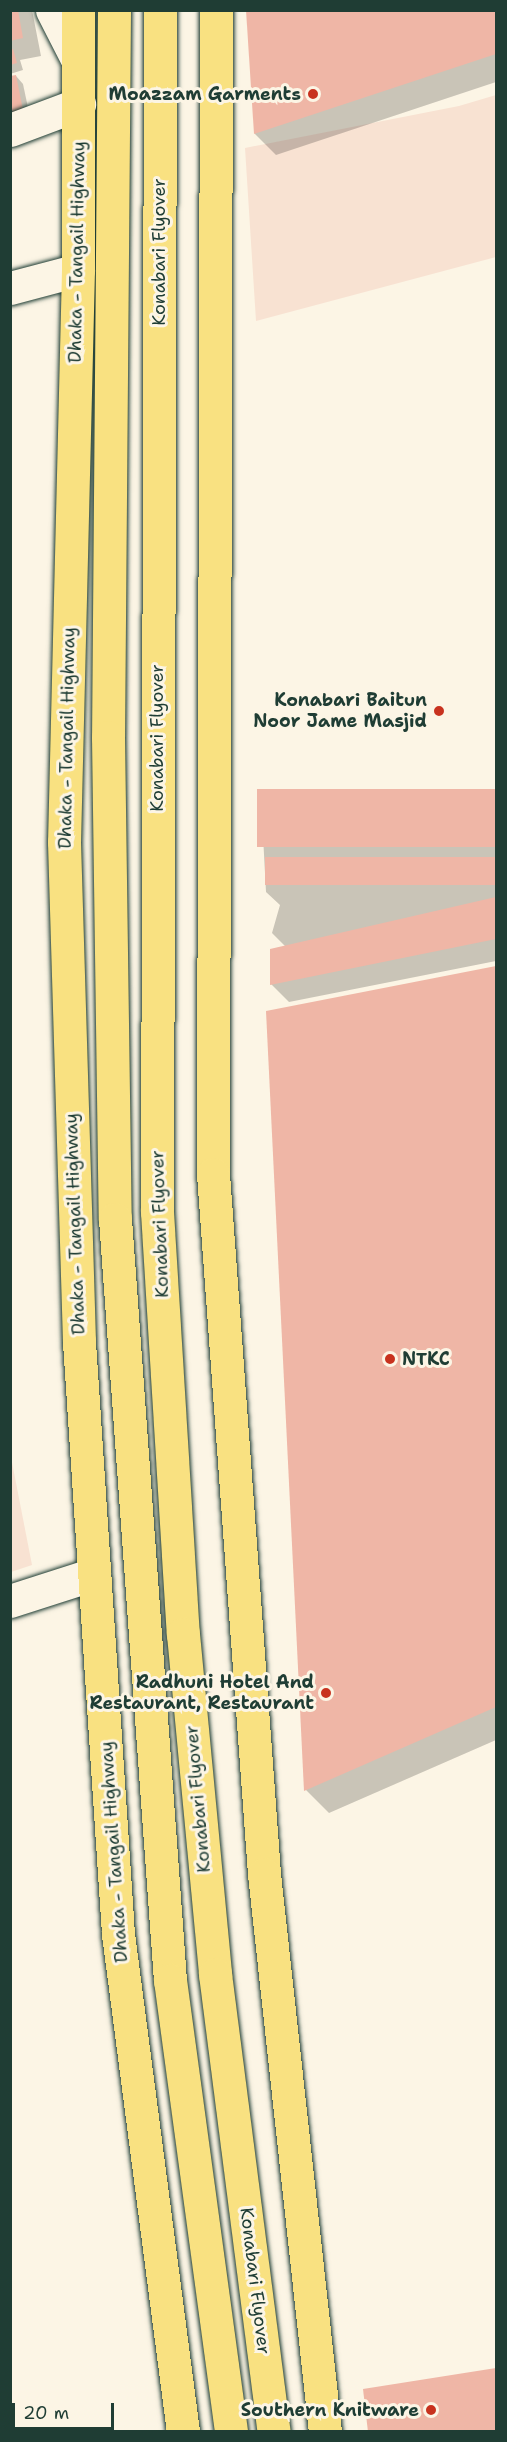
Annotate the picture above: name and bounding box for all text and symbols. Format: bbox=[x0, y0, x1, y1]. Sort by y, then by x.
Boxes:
place label: Moazzam Garments bbox=[109, 83, 301, 105]
marker: Moazzam Garments bbox=[306, 87, 320, 101]
street label: Dhaka - Tangail Highway bbox=[64, 141, 90, 363]
street label: Konabari Flyover bbox=[148, 178, 170, 326]
street label: Dhaka - Tangail Highway bbox=[54, 627, 80, 849]
street label: Konabari Flyover bbox=[146, 664, 168, 812]
place label: Konabari Baitun Noor Jame Masjid bbox=[253, 690, 427, 732]
marker: Konabari Baitun Noor Jame Masjid bbox=[432, 704, 446, 718]
street label: Dhaka - Tangail Highway bbox=[60, 1113, 90, 1335]
street label: Konabari Flyover bbox=[147, 1150, 173, 1298]
place label: NTKC bbox=[402, 1348, 450, 1370]
marker: NTKC bbox=[383, 1352, 397, 1366]
place label: Radhuni Hotel And Restaurant, Restaurant bbox=[89, 1672, 314, 1714]
marker: Radhuni Hotel And Restaurant, Restaurant bbox=[319, 1686, 333, 1700]
street label: Konabari Flyover bbox=[181, 1724, 215, 1874]
street label: Dhaka - Tangail Highway bbox=[95, 1741, 133, 1963]
street label: Konabari Flyover bbox=[235, 2206, 275, 2356]
scale bar bbox=[15, 2391, 117, 2429]
place label: Southern Knitware bbox=[241, 2399, 419, 2421]
text: 20 m bbox=[23, 2401, 69, 2425]
marker: Southern Knitware bbox=[424, 2403, 438, 2417]

